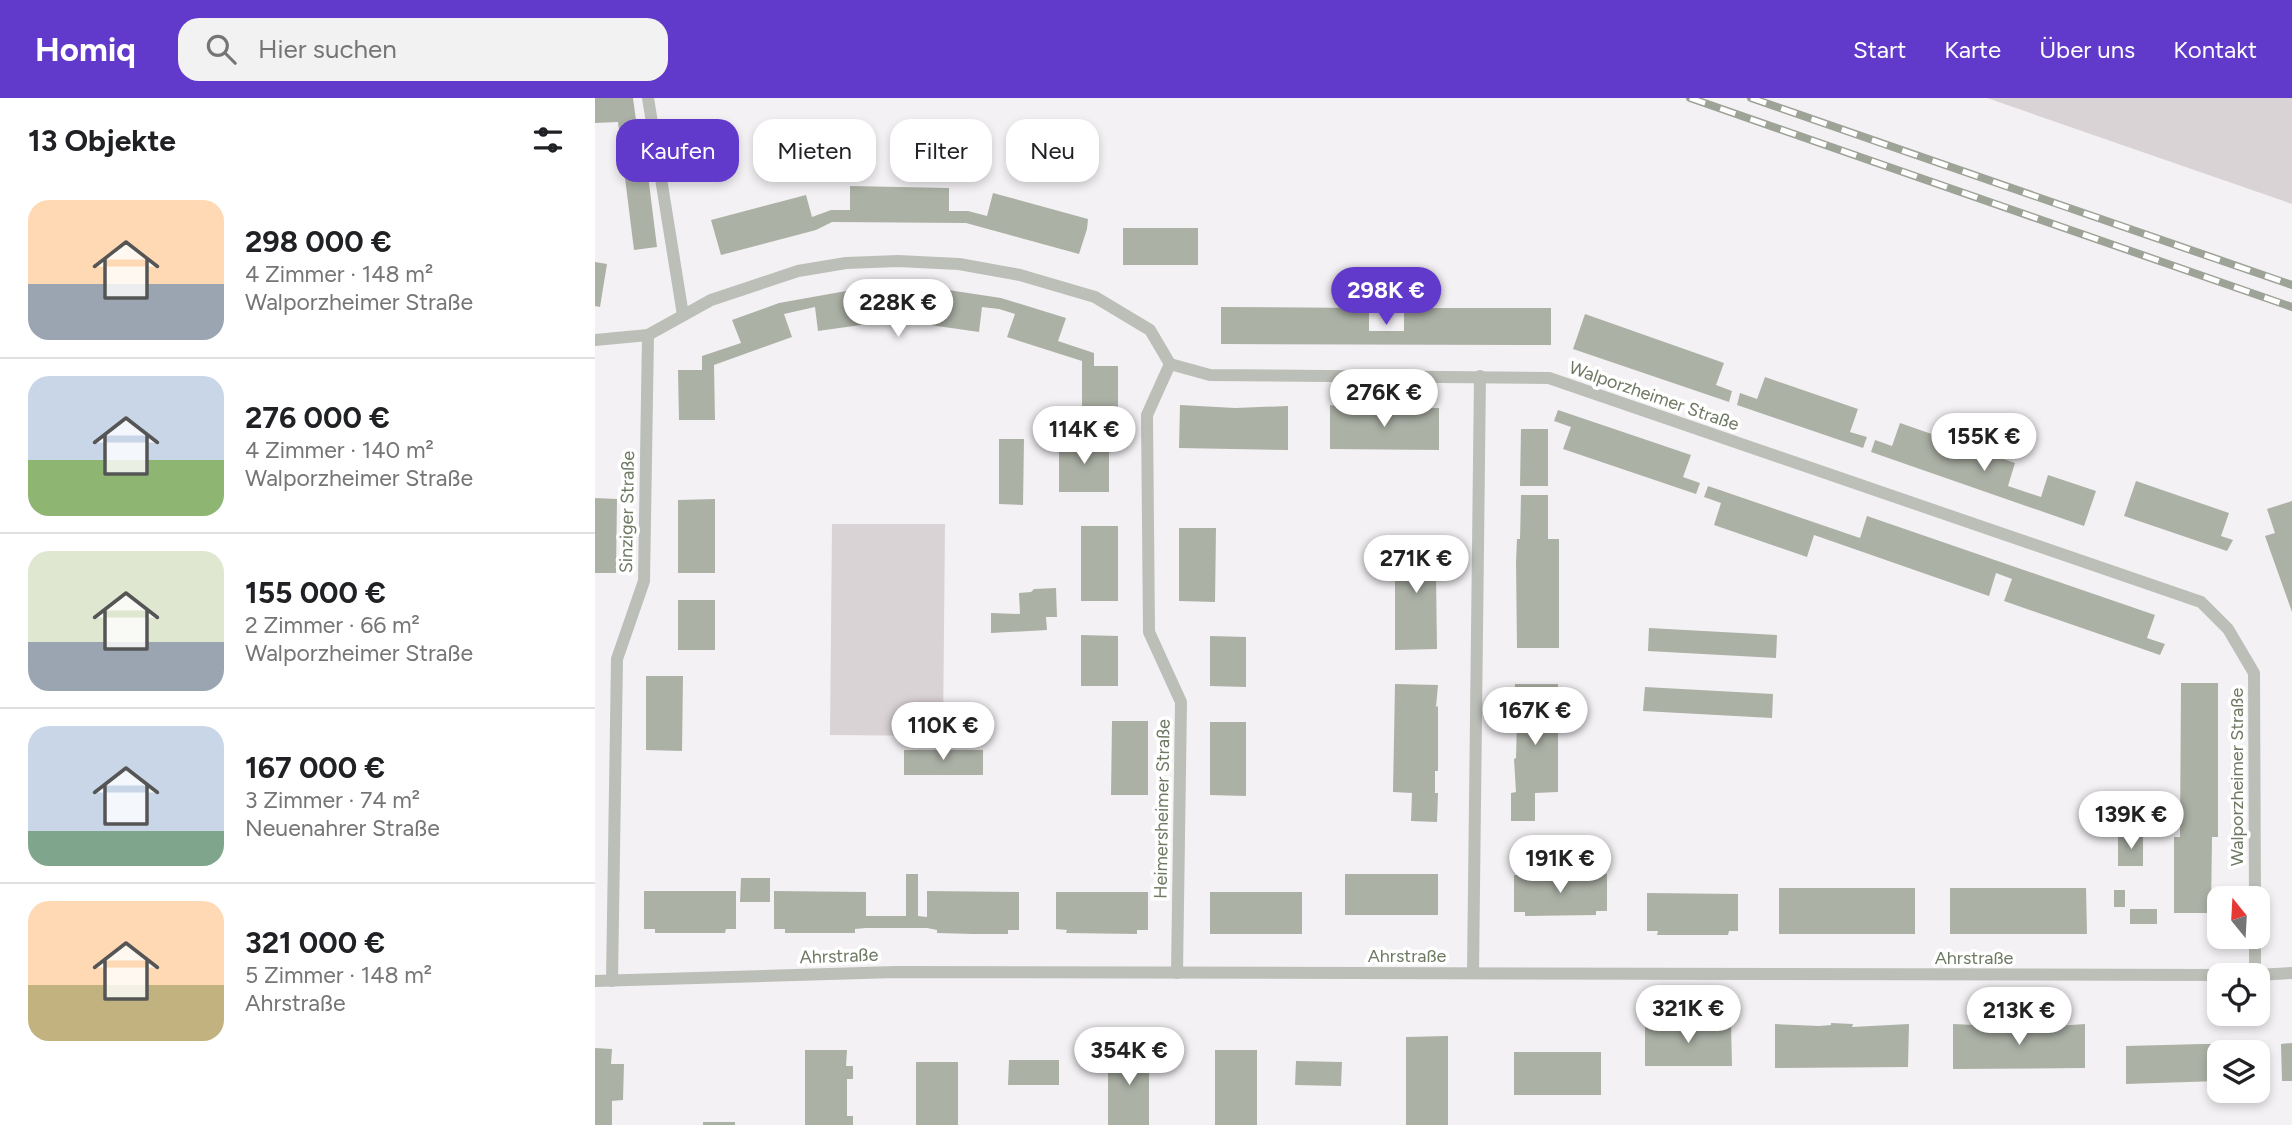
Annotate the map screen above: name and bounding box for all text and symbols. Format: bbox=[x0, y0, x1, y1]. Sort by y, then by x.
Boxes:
search box bbox=[178, 18, 668, 81]
text: Homiq bbox=[35, 30, 136, 69]
icon: search bbox=[202, 30, 240, 68]
text: Hier suchen bbox=[258, 33, 397, 65]
text: Start bbox=[1853, 35, 1906, 64]
text: Karte bbox=[1944, 35, 2001, 64]
text: Über uns bbox=[2039, 35, 2135, 64]
text: Kontakt bbox=[2173, 35, 2257, 64]
chip: Kaufen bbox=[616, 119, 739, 182]
chip: Mieten bbox=[753, 119, 876, 182]
chip: Filter bbox=[890, 119, 992, 182]
chip: Neu bbox=[1006, 119, 1099, 182]
icon: filters bbox=[529, 121, 567, 159]
text: 13 Objekte bbox=[28, 122, 176, 159]
text: 298 000 € bbox=[245, 223, 392, 260]
icon: home bbox=[84, 228, 168, 312]
text: 4 Zimmer · 148 m² bbox=[245, 260, 433, 288]
pin: 298K € bbox=[1329, 268, 1443, 327]
text: 298K € bbox=[1347, 276, 1425, 304]
pin: 228K € bbox=[841, 280, 955, 339]
text: Walporzheimer Straße bbox=[245, 288, 473, 316]
text: 228K € bbox=[859, 288, 937, 316]
street label: Walporzheimer Straße bbox=[1566, 357, 1742, 436]
pin: 276K € bbox=[1327, 370, 1441, 429]
text: 276K € bbox=[1346, 378, 1422, 406]
text: 276 000 € bbox=[245, 399, 390, 436]
icon: home bbox=[84, 404, 168, 488]
pin: 114K € bbox=[1027, 406, 1141, 466]
pin: 155K € bbox=[1927, 414, 2041, 473]
text: 114K € bbox=[1049, 415, 1119, 443]
text: 155K € bbox=[1947, 422, 2021, 450]
text: 4 Zimmer · 140 m² bbox=[245, 436, 434, 464]
street label: Sinziger Straße bbox=[615, 450, 639, 573]
text: Walporzheimer Straße bbox=[245, 464, 473, 492]
pin: 271K € bbox=[1359, 536, 1473, 595]
text: 271K € bbox=[1380, 544, 1452, 572]
text: 155 000 € bbox=[245, 574, 386, 611]
icon: home bbox=[84, 579, 168, 663]
text: 2 Zimmer · 66 m² bbox=[245, 611, 420, 639]
text: Walporzheimer Straße bbox=[245, 639, 473, 667]
pin: 167K € bbox=[1478, 688, 1592, 747]
street label: Walporzheimer Straße bbox=[2226, 688, 2248, 866]
text: 167K € bbox=[1499, 696, 1571, 724]
pin: 110K € bbox=[886, 702, 1000, 762]
text: 110K € bbox=[907, 711, 979, 739]
street label: Heimersheimer Straße bbox=[1149, 719, 1175, 899]
text: 167 000 € bbox=[245, 749, 385, 786]
icon: home bbox=[84, 754, 168, 838]
text: 3 Zimmer · 74 m² bbox=[245, 786, 420, 814]
pin: 139K € bbox=[2074, 792, 2188, 851]
text: 139K € bbox=[2095, 800, 2167, 828]
text: Neuenahrer Straße bbox=[245, 814, 440, 842]
pin: 191K € bbox=[1503, 836, 1617, 895]
text: 191K € bbox=[1525, 844, 1595, 872]
north arrow bbox=[2207, 886, 2270, 948]
map controls bbox=[2207, 886, 2270, 1103]
text: 321 000 € bbox=[245, 924, 385, 961]
icon: home bbox=[84, 929, 168, 1013]
street label: Ahrstraße bbox=[799, 944, 879, 968]
street label: Ahrstraße bbox=[1368, 945, 1447, 967]
street label: Ahrstraße bbox=[1935, 947, 2014, 969]
text: 5 Zimmer · 148 m² bbox=[245, 961, 432, 989]
button: locate bbox=[2207, 963, 2270, 1026]
pin: 321K € bbox=[1631, 986, 1745, 1045]
pin: 213K € bbox=[1962, 988, 2076, 1047]
text: Ahrstraße bbox=[245, 989, 346, 1017]
text: 321K € bbox=[1652, 994, 1724, 1022]
text: 213K € bbox=[1983, 996, 2055, 1024]
pin: 354K € bbox=[1072, 1028, 1186, 1087]
text: 354K € bbox=[1090, 1036, 1168, 1064]
button: layers bbox=[2207, 1040, 2270, 1103]

